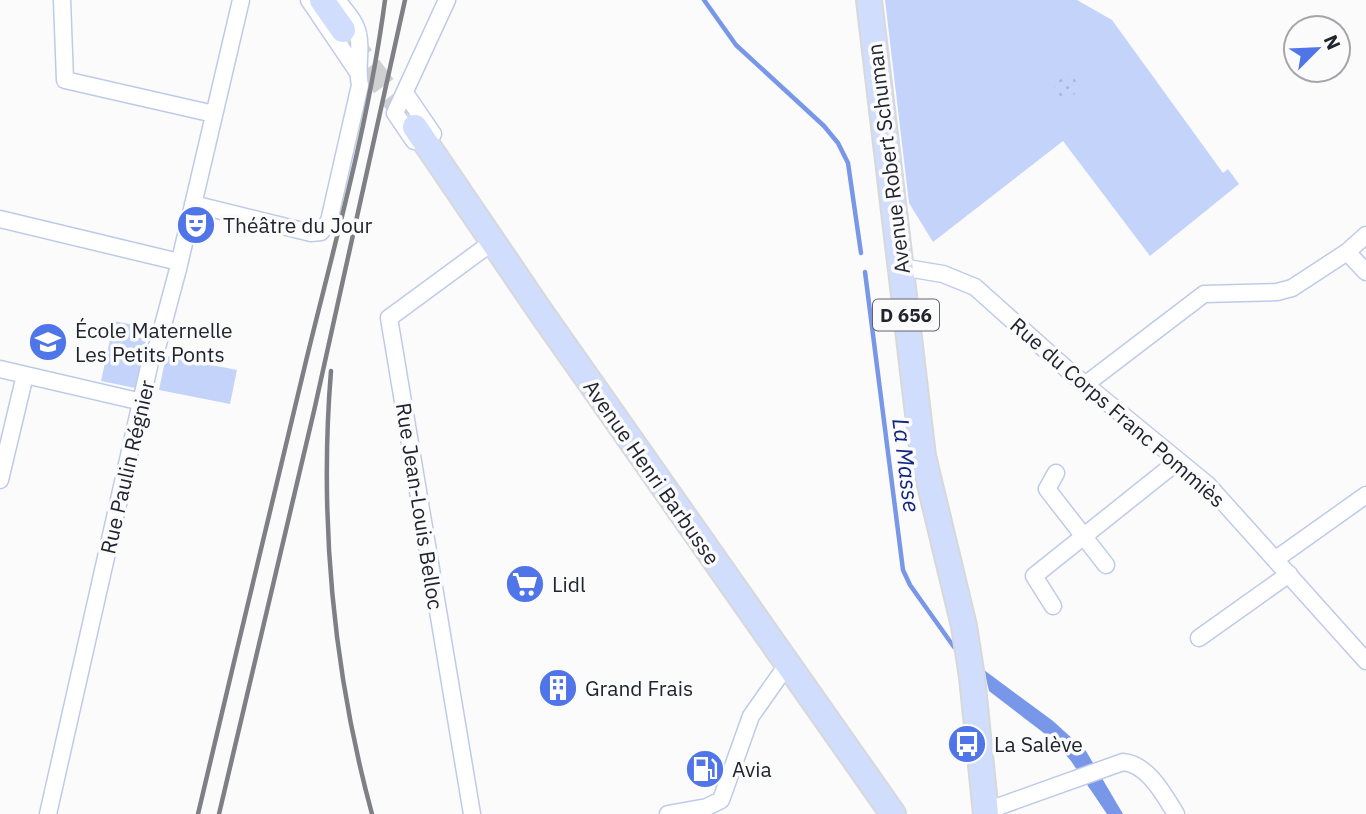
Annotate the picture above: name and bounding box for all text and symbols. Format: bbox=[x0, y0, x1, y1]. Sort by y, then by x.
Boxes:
north arrow bbox=[1282, 14, 1352, 84]
text: N bbox=[1319, 31, 1346, 53]
street label: Avenue Robert Schuman bbox=[860, 42, 916, 276]
theatre icon: Théâtre du Jour bbox=[175, 204, 217, 246]
place label: Théâtre du Jour bbox=[223, 211, 373, 239]
road number: D 656 bbox=[873, 300, 939, 330]
street label: Rue du Corps Franc Pommiès bbox=[1005, 311, 1231, 513]
place label: École Maternelle Les Petits Ponts bbox=[75, 316, 233, 368]
school or university icon: École Maternelle Les Petits Ponts bbox=[27, 321, 69, 363]
street label: Avenue Henri Barbusse bbox=[577, 374, 727, 570]
street label: Rue Paulin Régnier bbox=[93, 377, 161, 557]
street label: Rue Jean-Louis Belloc bbox=[390, 401, 450, 611]
water label: La Masse bbox=[886, 416, 928, 514]
supermarket icon: Lidl bbox=[504, 563, 546, 605]
place label: Lidl bbox=[552, 570, 586, 598]
building icon: Grand Frais bbox=[537, 667, 579, 709]
place label: Grand Frais bbox=[585, 674, 693, 702]
bus stop icon: La Salève bbox=[946, 723, 988, 765]
place label: La Salève bbox=[994, 730, 1083, 758]
fuel station icon: Avia bbox=[684, 748, 726, 790]
place label: Avia bbox=[732, 755, 772, 783]

